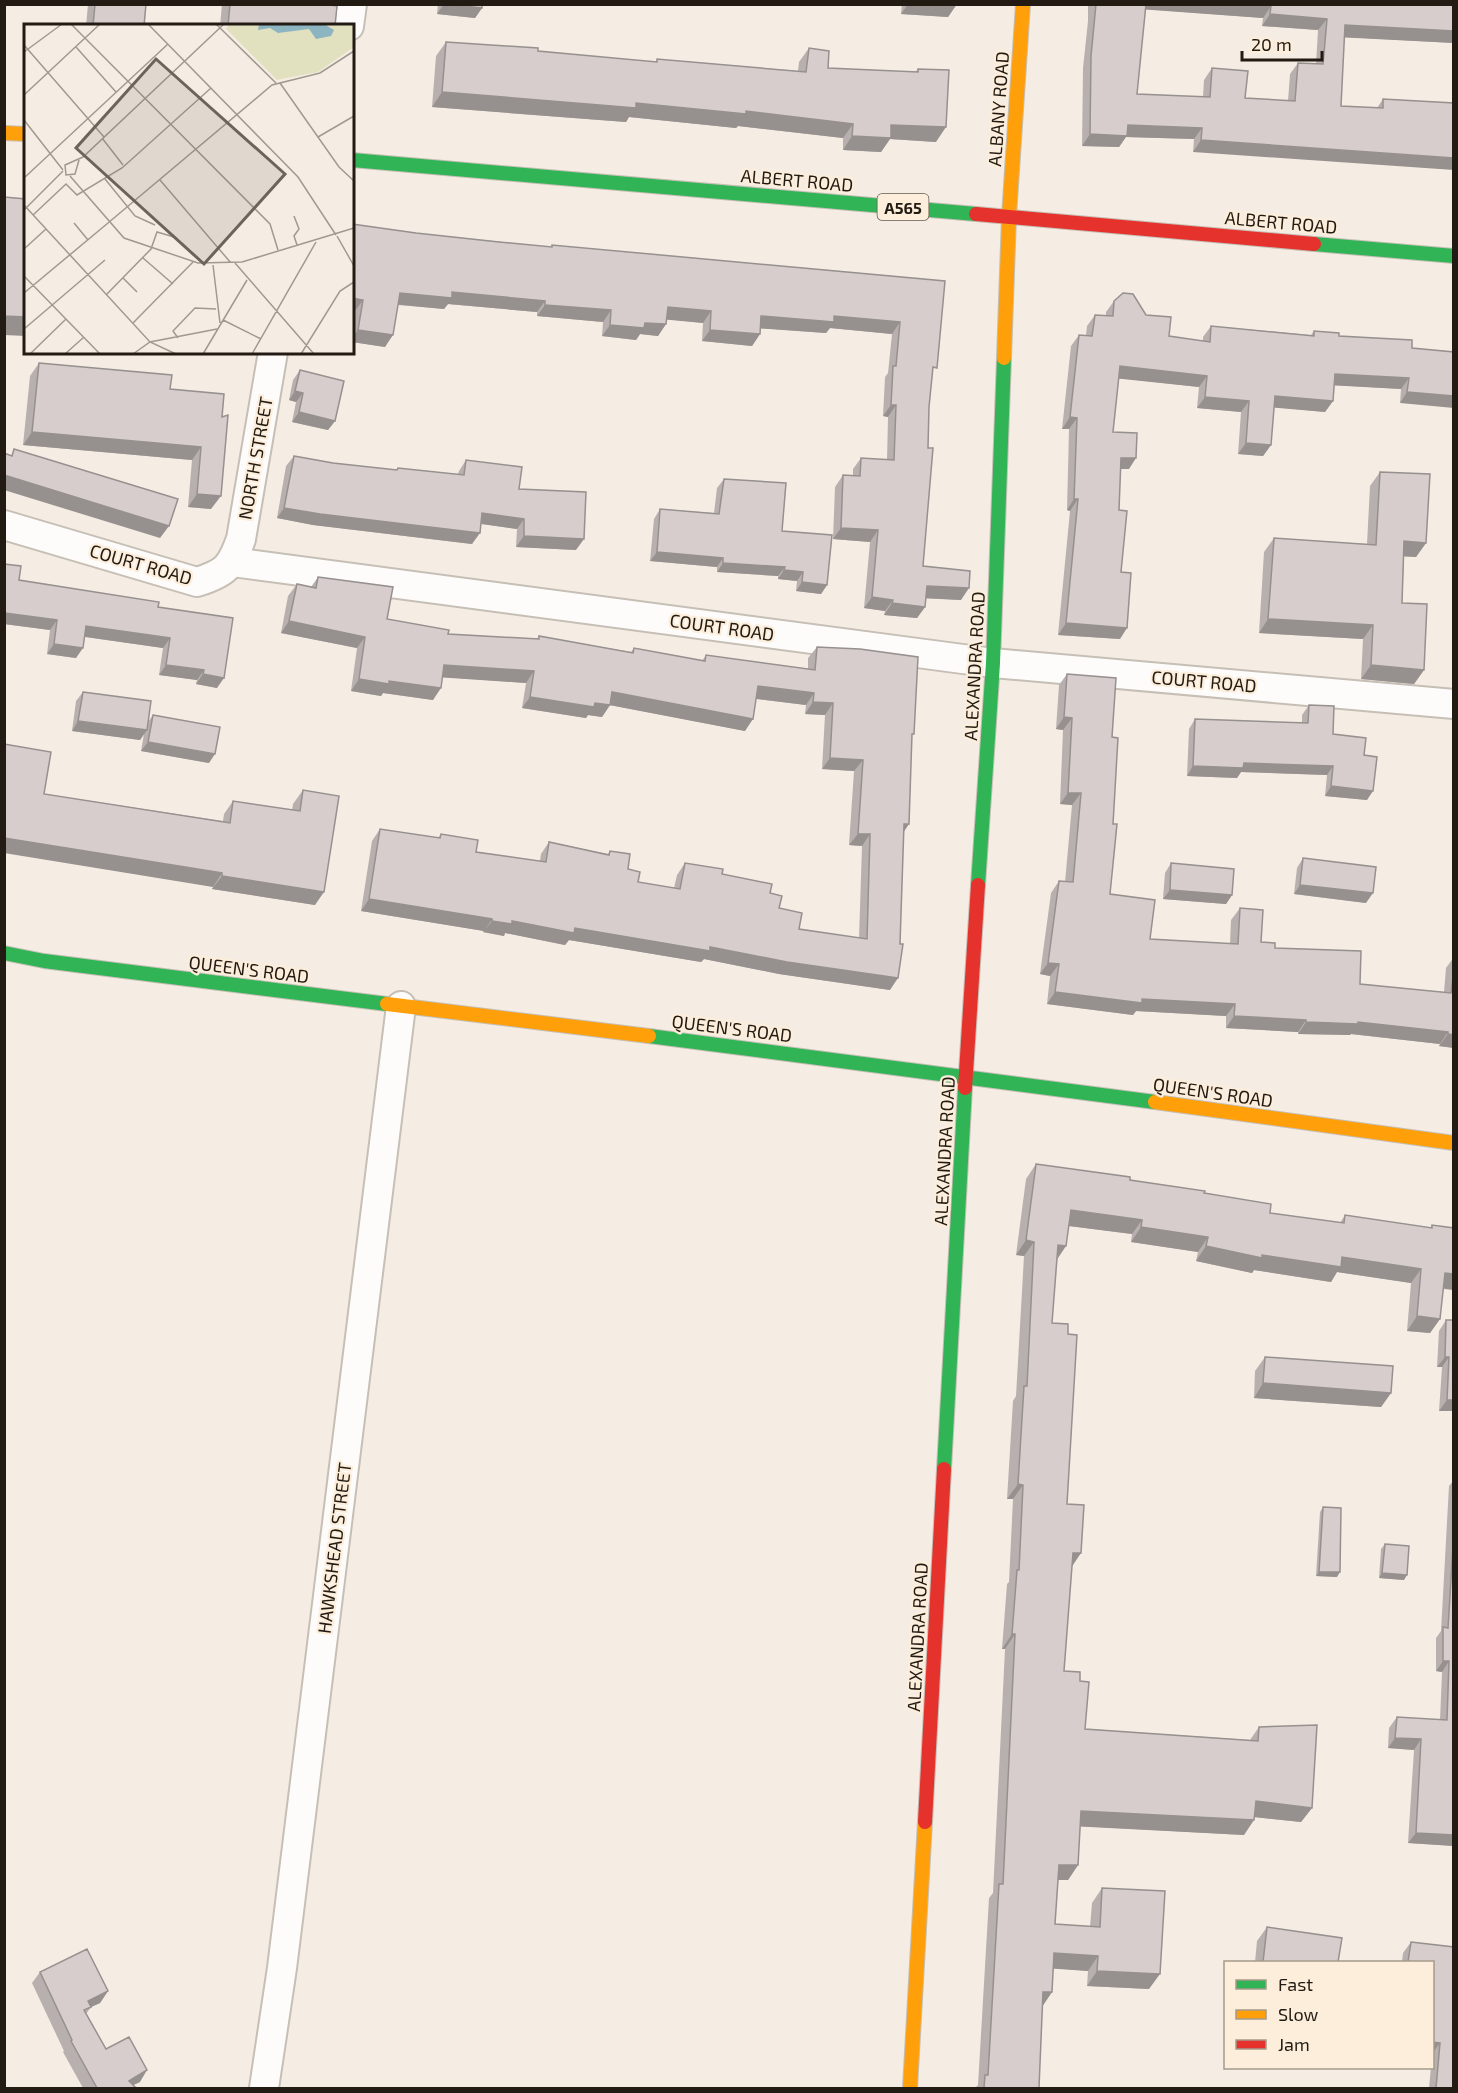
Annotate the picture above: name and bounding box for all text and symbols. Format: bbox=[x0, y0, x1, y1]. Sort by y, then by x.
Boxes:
inset map bbox=[24, 24, 354, 354]
scale bar bbox=[1242, 24, 1322, 62]
text: 20 m bbox=[1251, 33, 1292, 55]
street label: ALBANY ROAD bbox=[983, 51, 1013, 167]
street label: ALBERT ROAD bbox=[740, 164, 854, 196]
road number: A565 bbox=[878, 194, 928, 220]
street label: ALBERT ROAD bbox=[1224, 206, 1338, 238]
street label: NORTH STREET bbox=[233, 394, 277, 521]
street label: COURT ROAD bbox=[87, 539, 195, 589]
street label: ALEXANDRA ROAD bbox=[959, 591, 989, 741]
street label: COURT ROAD bbox=[668, 609, 776, 645]
street label: COURT ROAD bbox=[1151, 665, 1257, 697]
street label: QUEEN'S ROAD bbox=[188, 951, 310, 987]
street label: QUEEN'S ROAD bbox=[671, 1010, 793, 1046]
street label: QUEEN'S ROAD bbox=[1152, 1073, 1274, 1111]
street label: ALEXANDRA ROAD bbox=[929, 1076, 959, 1226]
street label: HAWKSHEAD STREET bbox=[313, 1461, 355, 1635]
street label: ALEXANDRA ROAD bbox=[902, 1562, 932, 1712]
legend bbox=[1224, 1961, 1434, 2069]
text: Fast bbox=[1278, 1973, 1313, 1995]
text: Slow bbox=[1278, 2003, 1319, 2025]
text: Jam bbox=[1278, 2033, 1310, 2055]

